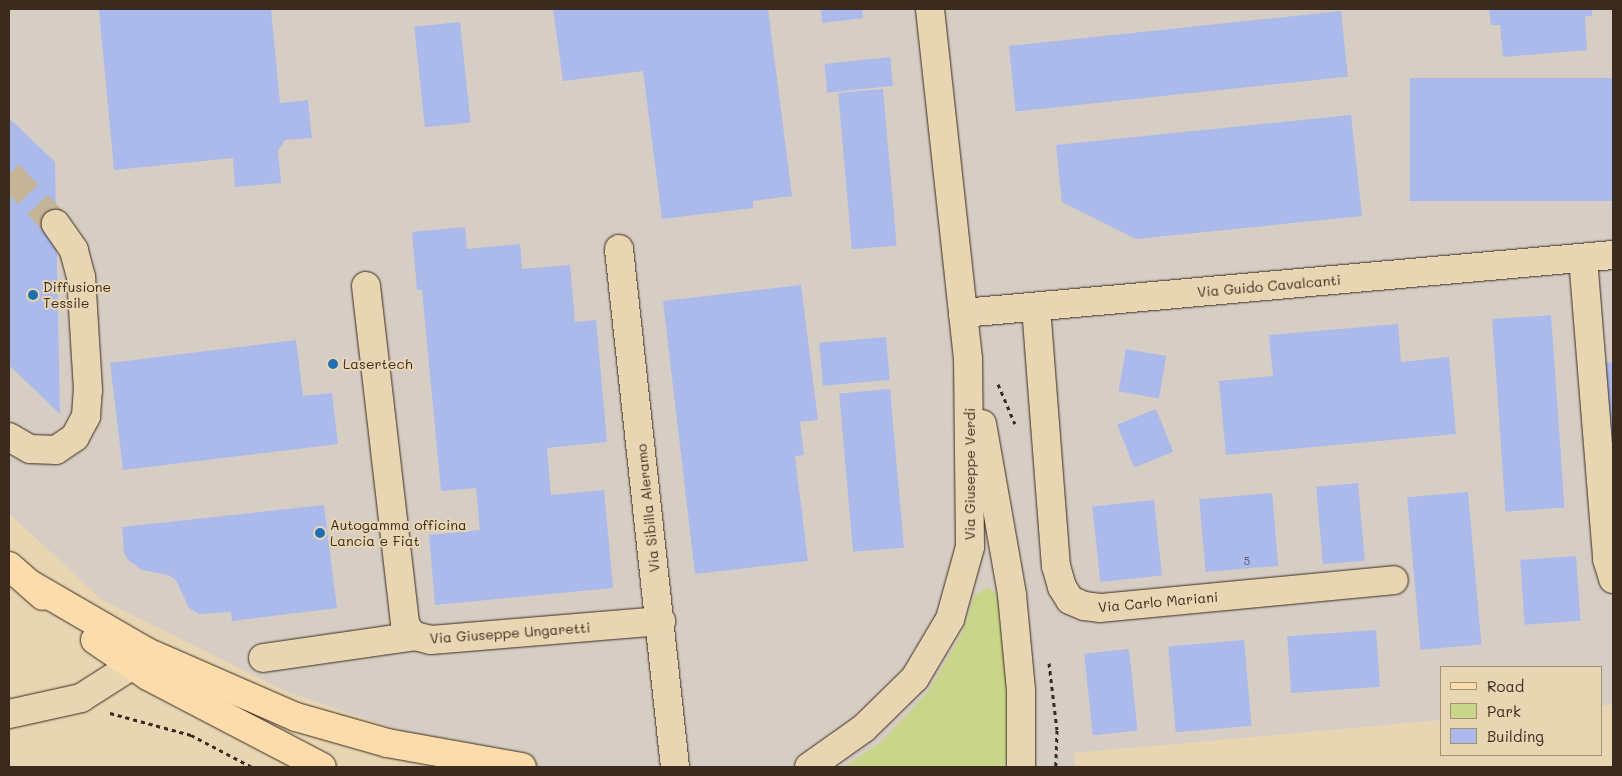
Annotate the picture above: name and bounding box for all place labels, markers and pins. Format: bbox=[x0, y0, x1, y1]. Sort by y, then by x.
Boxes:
place label: Diffusione Tessile bbox=[43, 279, 111, 312]
marker: Diffusione Tessile bbox=[27, 289, 39, 301]
place label: Lasertech bbox=[343, 356, 413, 372]
marker: Lasertech bbox=[327, 358, 339, 370]
place label: Autogamma officina Lancia e Fiat bbox=[330, 517, 467, 550]
marker: Autogamma officina Lancia e Fiat bbox=[314, 527, 326, 539]

